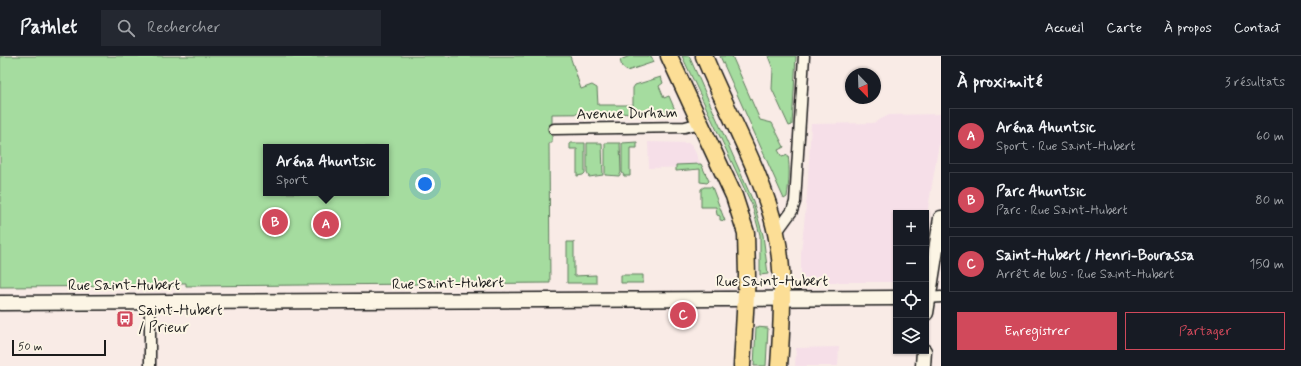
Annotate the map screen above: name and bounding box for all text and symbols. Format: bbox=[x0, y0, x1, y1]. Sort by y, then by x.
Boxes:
search box bbox=[101, 10, 381, 46]
text: Pathlet bbox=[20, 15, 77, 40]
icon: search bbox=[115, 17, 137, 39]
text: Rechercher bbox=[147, 18, 220, 38]
text: Accueil bbox=[1045, 19, 1084, 37]
text: Carte bbox=[1106, 19, 1142, 37]
text: À propos bbox=[1164, 19, 1212, 37]
text: Contact bbox=[1234, 19, 1281, 37]
north arrow bbox=[845, 68, 881, 104]
text: À proximité bbox=[957, 71, 1042, 93]
text: 3 résultats bbox=[1225, 74, 1285, 91]
street label: Avenue Durham bbox=[576, 103, 678, 125]
text: Aréna Ahuntsic bbox=[996, 118, 1096, 138]
text: A bbox=[967, 128, 975, 145]
text: 60 m bbox=[1256, 128, 1284, 145]
text: Sport · Rue Saint-Hubert bbox=[996, 138, 1135, 155]
popup bbox=[263, 144, 389, 196]
text: Aréna Ahuntsic bbox=[276, 152, 376, 172]
text: Sport bbox=[276, 172, 308, 189]
your location bbox=[415, 174, 435, 194]
text: Parc Ahuntsic bbox=[996, 182, 1086, 202]
text: B bbox=[967, 192, 975, 209]
text: 80 m bbox=[1255, 192, 1284, 209]
text: Parc · Rue Saint-Hubert bbox=[996, 202, 1128, 219]
pin: B bbox=[262, 207, 288, 237]
pin: A bbox=[313, 209, 339, 239]
map controls bbox=[893, 210, 929, 354]
button: + bbox=[893, 210, 929, 246]
button: − bbox=[893, 246, 929, 282]
text: Saint-Hubert / Henri-Bourassa bbox=[996, 246, 1194, 266]
text: C bbox=[966, 256, 976, 273]
text: 150 m bbox=[1250, 256, 1284, 273]
text: Arrêt de bus · Rue Saint-Hubert bbox=[996, 266, 1174, 283]
street label: Rue Saint-Hubert bbox=[716, 272, 828, 292]
street label: Rue Saint-Hubert bbox=[392, 273, 505, 295]
street label: Rue Saint-Hubert bbox=[68, 276, 180, 296]
button: locate bbox=[893, 282, 929, 318]
pin: C bbox=[670, 300, 696, 330]
place label: Saint-Hubert / Prieur bbox=[138, 301, 223, 338]
bus stop icon: Saint-Hubert / Prieur bbox=[115, 309, 135, 329]
button: Enregistrer bbox=[957, 312, 1117, 350]
button: Partager bbox=[1125, 312, 1285, 350]
button: layers bbox=[893, 318, 929, 354]
scale bar bbox=[12, 338, 106, 357]
text: 50 m bbox=[18, 340, 43, 354]

